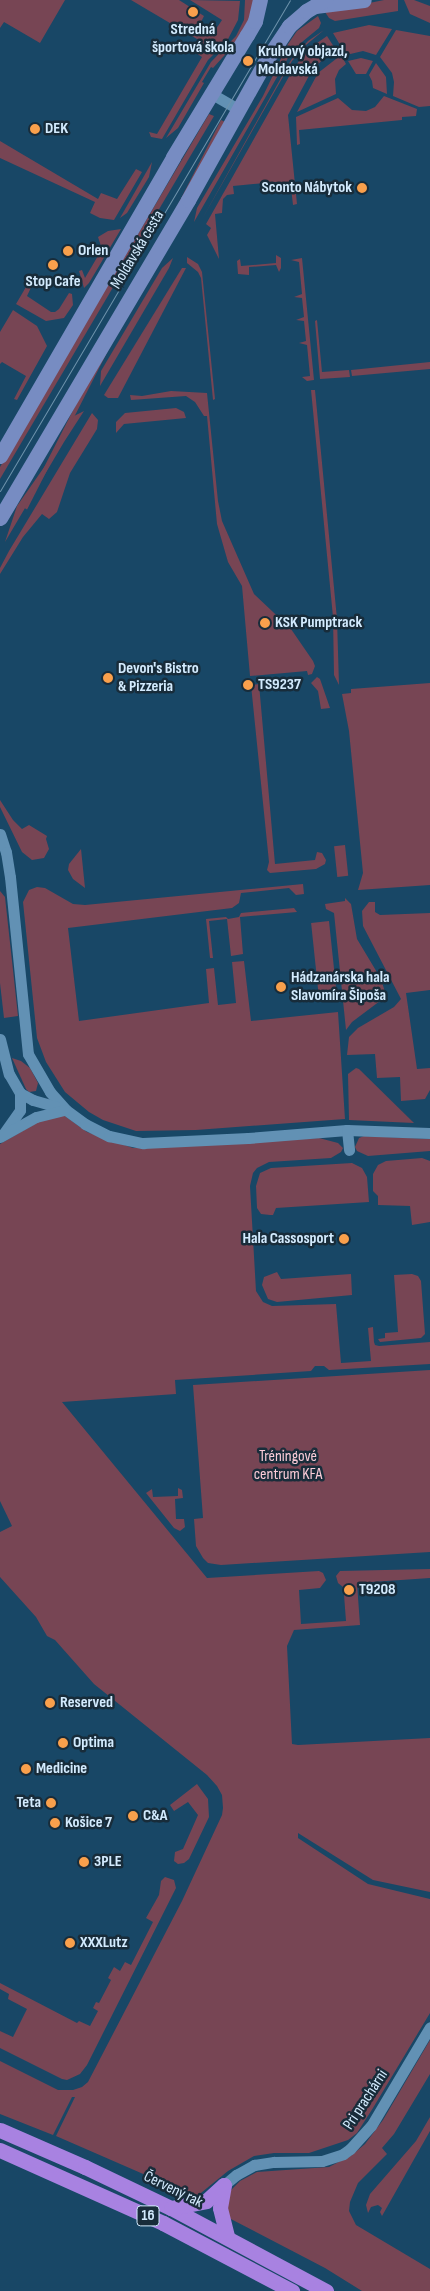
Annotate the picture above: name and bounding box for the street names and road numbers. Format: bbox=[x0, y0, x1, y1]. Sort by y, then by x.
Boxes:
street label: Moldavská cesta bbox=[107, 207, 169, 293]
street label: Pri prachárni bbox=[339, 2066, 393, 2134]
street label: Červený rak bbox=[140, 2167, 206, 2213]
road number: 16 bbox=[136, 2204, 160, 2228]

